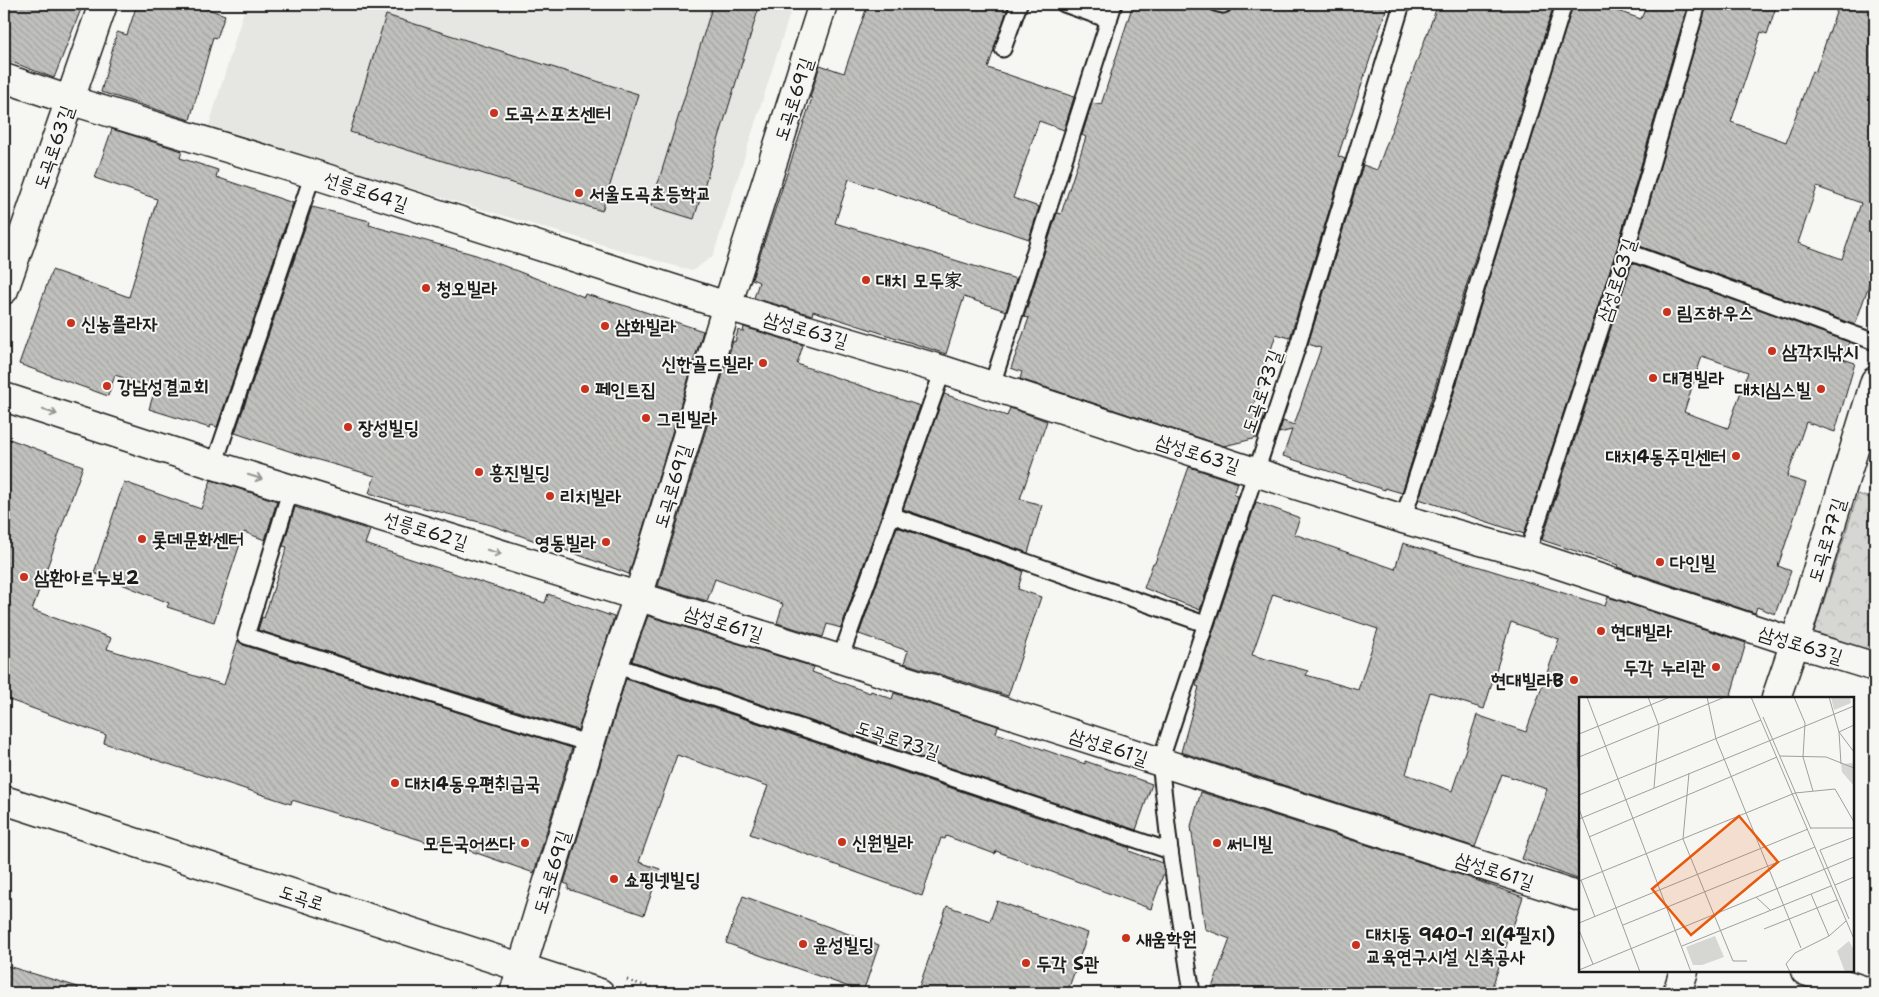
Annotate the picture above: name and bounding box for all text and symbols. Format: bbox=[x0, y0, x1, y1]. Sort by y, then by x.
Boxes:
street label: 도곡로69길 bbox=[768, 54, 819, 144]
place label: 도곡스포츠센터 bbox=[504, 101, 611, 126]
street label: 도곡로63길 bbox=[28, 102, 79, 192]
marker: 도곡스포츠센터 bbox=[488, 107, 500, 119]
street label: 선릉로64길 bbox=[321, 166, 411, 217]
place label: 서울도곡초등학교 bbox=[589, 181, 711, 206]
marker: 서울도곡초등학교 bbox=[573, 187, 585, 199]
street label: 삼성로63길 bbox=[1591, 235, 1642, 325]
place label: 대치 모두家 bbox=[876, 268, 963, 293]
marker: 대치 모두家 bbox=[860, 274, 872, 286]
place label: 청오빌라 bbox=[436, 276, 498, 301]
marker: 청오빌라 bbox=[420, 282, 432, 294]
place label: 림즈하우스 bbox=[1677, 300, 1753, 325]
street label: 삼성로63길 bbox=[761, 306, 851, 353]
marker: 림즈하우스 bbox=[1661, 306, 1673, 318]
place label: 신농플라자 bbox=[81, 311, 158, 336]
place label: 삼화빌라 bbox=[615, 314, 677, 339]
marker: 신농플라자 bbox=[65, 317, 77, 329]
marker: 삼화빌라 bbox=[599, 320, 611, 332]
place label: 삼각지낚시 bbox=[1782, 339, 1858, 364]
marker: 삼각지낚시 bbox=[1766, 345, 1778, 357]
street label: 도곡로73길 bbox=[1236, 346, 1287, 436]
place label: 신한골드빌라 bbox=[661, 351, 754, 376]
marker: 신한골드빌라 bbox=[757, 357, 769, 369]
place label: 대경빌라 bbox=[1663, 366, 1725, 391]
marker: 대경빌라 bbox=[1647, 372, 1659, 384]
place label: 강남성결교회 bbox=[117, 374, 209, 399]
place label: 페인트집 bbox=[595, 377, 656, 402]
place label: 대치심스빌 bbox=[1735, 377, 1812, 402]
marker: 강남성결교회 bbox=[101, 380, 113, 392]
marker: 페인트집 bbox=[579, 383, 591, 395]
marker: 대치심스빌 bbox=[1815, 383, 1827, 395]
place label: 그린빌라 bbox=[656, 406, 718, 431]
one-way arrow bbox=[42, 407, 58, 417]
marker: 그린빌라 bbox=[640, 412, 652, 424]
place label: 장성빌딩 bbox=[358, 415, 419, 440]
marker: 장성빌딩 bbox=[342, 421, 354, 433]
street label: 삼성로63길 bbox=[1153, 428, 1243, 479]
street label: 도곡로69길 bbox=[648, 441, 697, 531]
place label: 대치4동주민센터 bbox=[1606, 444, 1726, 469]
marker: 대치4동주민센터 bbox=[1730, 450, 1742, 462]
place label: 흥진빌딩 bbox=[489, 460, 550, 485]
marker: 흥진빌딩 bbox=[473, 466, 485, 478]
one-way arrow bbox=[247, 473, 263, 483]
place label: 리치빌라 bbox=[560, 484, 622, 509]
marker: 리치빌라 bbox=[544, 490, 556, 502]
street label: 도곡로77길 bbox=[1802, 495, 1851, 585]
street label: 선릉로62길 bbox=[381, 506, 471, 555]
place label: 롯데문화센터 bbox=[152, 527, 244, 552]
place label: 영동빌라 bbox=[535, 530, 597, 555]
marker: 롯데문화센터 bbox=[136, 533, 148, 545]
marker: 영동빌라 bbox=[600, 536, 612, 548]
one-way arrow bbox=[485, 547, 501, 557]
place label: 다인빌 bbox=[1670, 550, 1717, 575]
marker: 다인빌 bbox=[1654, 556, 1666, 568]
place label: 삼환아르누보2 bbox=[34, 565, 139, 590]
marker: 삼환아르누보2 bbox=[18, 571, 30, 583]
street label: 삼성로61길 bbox=[681, 600, 766, 647]
place label: 현대빌라 bbox=[1611, 619, 1673, 644]
street label: 삼성로63길 bbox=[1756, 620, 1846, 669]
marker: 현대빌라 bbox=[1595, 625, 1607, 637]
place label: 두각 누리관 bbox=[1623, 655, 1707, 680]
marker: 두각 누리관 bbox=[1710, 661, 1722, 673]
place label: 현대빌라B bbox=[1491, 668, 1564, 693]
marker: 현대빌라B bbox=[1568, 674, 1580, 686]
inset map bbox=[1579, 697, 1854, 972]
street label: 도곡로73길 bbox=[853, 714, 943, 765]
street label: 삼성로61길 bbox=[1066, 722, 1151, 771]
place label: 대치4동우편취급국 bbox=[405, 771, 541, 796]
marker: 대치4동우편취급국 bbox=[389, 777, 401, 789]
street label: 도곡로69길 bbox=[527, 827, 576, 917]
place label: 신원빌라 bbox=[852, 830, 914, 855]
place label: 모든국어쓰다 bbox=[423, 831, 516, 856]
place label: 써니빌 bbox=[1226, 831, 1274, 856]
marker: 신원빌라 bbox=[836, 836, 848, 848]
marker: 모든국어쓰다 bbox=[519, 837, 531, 849]
marker: 써니빌 bbox=[1211, 837, 1223, 849]
street label: 삼성로61길 bbox=[1452, 846, 1537, 895]
place label: 쇼핑넷빌딩 bbox=[624, 867, 700, 892]
marker: 쇼핑넷빌딩 bbox=[608, 873, 620, 885]
street label: 도곡로 bbox=[276, 878, 328, 916]
place label: 대치동 940-1 외(4필지) 교육연구시설 신축공사 bbox=[1366, 922, 1555, 969]
place label: 새움학원 bbox=[1135, 926, 1197, 951]
place label: 윤성빌딩 bbox=[813, 932, 874, 957]
marker: 새움학원 bbox=[1120, 932, 1132, 944]
marker: 윤성빌딩 bbox=[797, 938, 809, 950]
marker: 대치동 940-1 외(4필지) 교육연구시설 신축공사 bbox=[1350, 939, 1362, 951]
place label: 두각 S관 bbox=[1036, 951, 1100, 976]
marker: 두각 S관 bbox=[1020, 957, 1032, 969]

